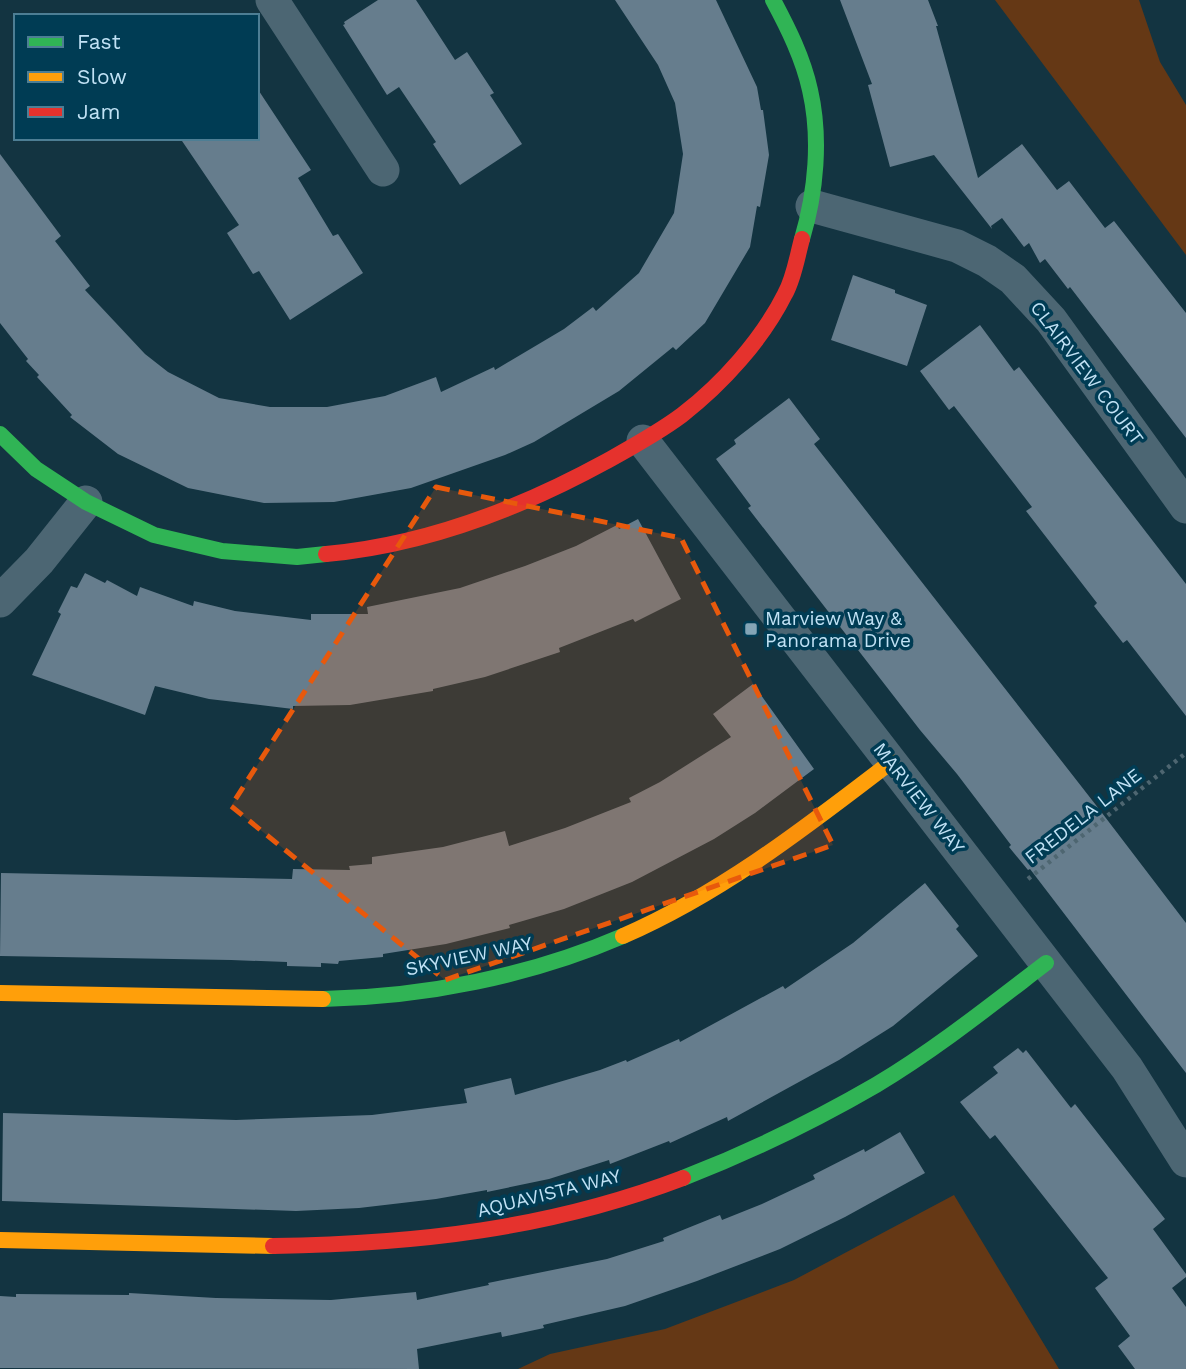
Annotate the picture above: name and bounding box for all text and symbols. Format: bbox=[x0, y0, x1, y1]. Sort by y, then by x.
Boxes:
legend bbox=[14, 14, 259, 140]
text: Fast bbox=[77, 29, 121, 54]
text: Slow bbox=[77, 64, 127, 89]
text: Jam bbox=[77, 99, 120, 124]
street label: CLAIRVIEW COURT bbox=[1026, 297, 1148, 449]
place label: Marview Way & Panorama Drive bbox=[765, 607, 911, 652]
marker: Marview Way & Panorama Drive bbox=[743, 621, 759, 637]
street label: MARVIEW WAY bbox=[868, 738, 970, 858]
street label: FREDELA LANE bbox=[1020, 763, 1146, 869]
street label: SKYVIEW WAY bbox=[403, 931, 535, 981]
street label: AQUAVISTA WAY bbox=[475, 1164, 623, 1222]

